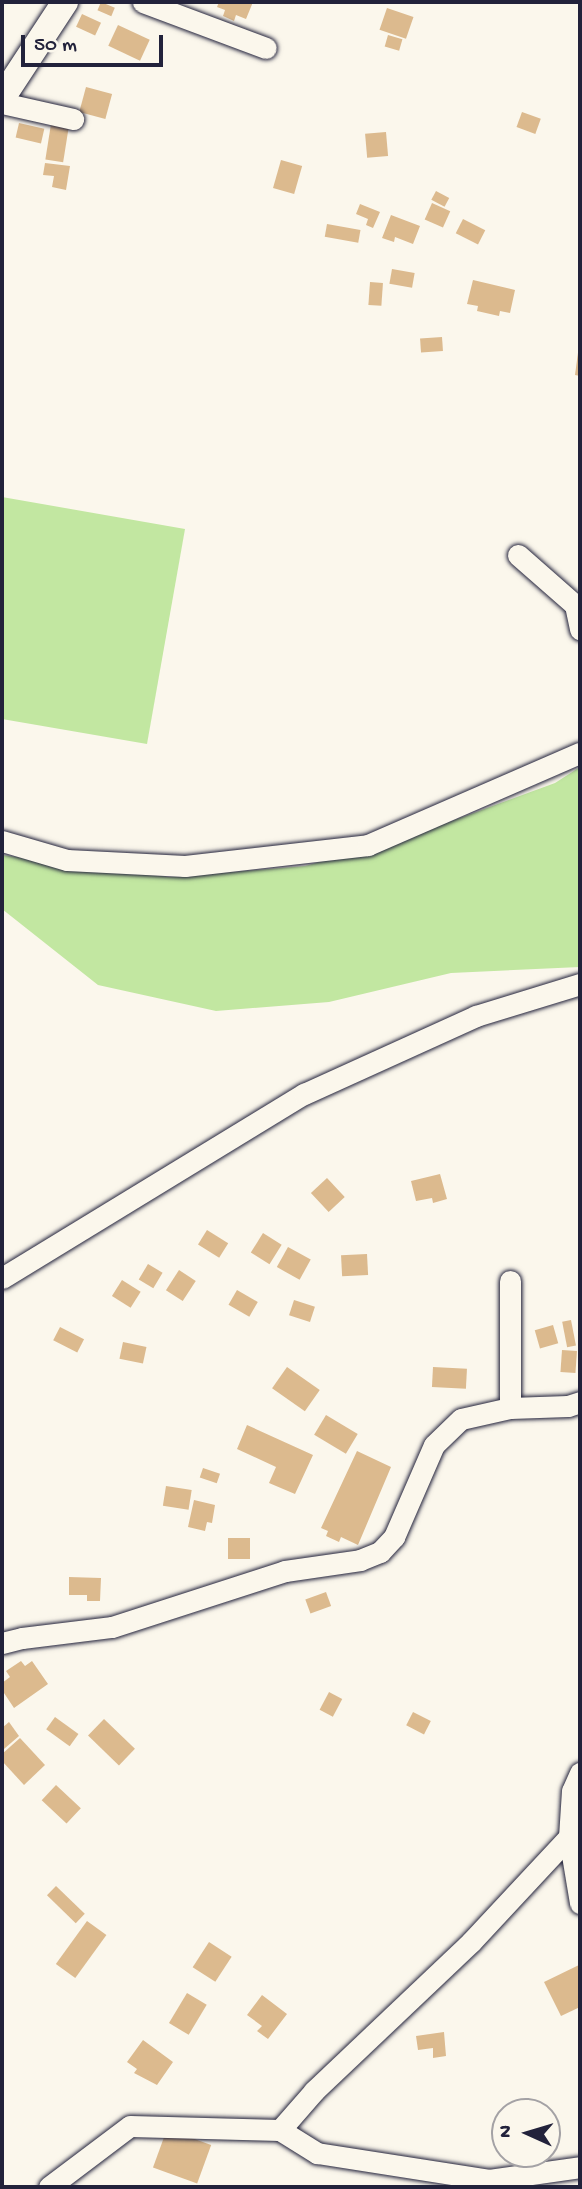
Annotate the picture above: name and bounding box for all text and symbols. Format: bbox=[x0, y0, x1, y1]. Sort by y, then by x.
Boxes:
scale bar bbox=[24, 21, 166, 65]
text: 50 m bbox=[34, 34, 77, 59]
north arrow bbox=[491, 2098, 561, 2168]
text: N bbox=[495, 2125, 518, 2139]

